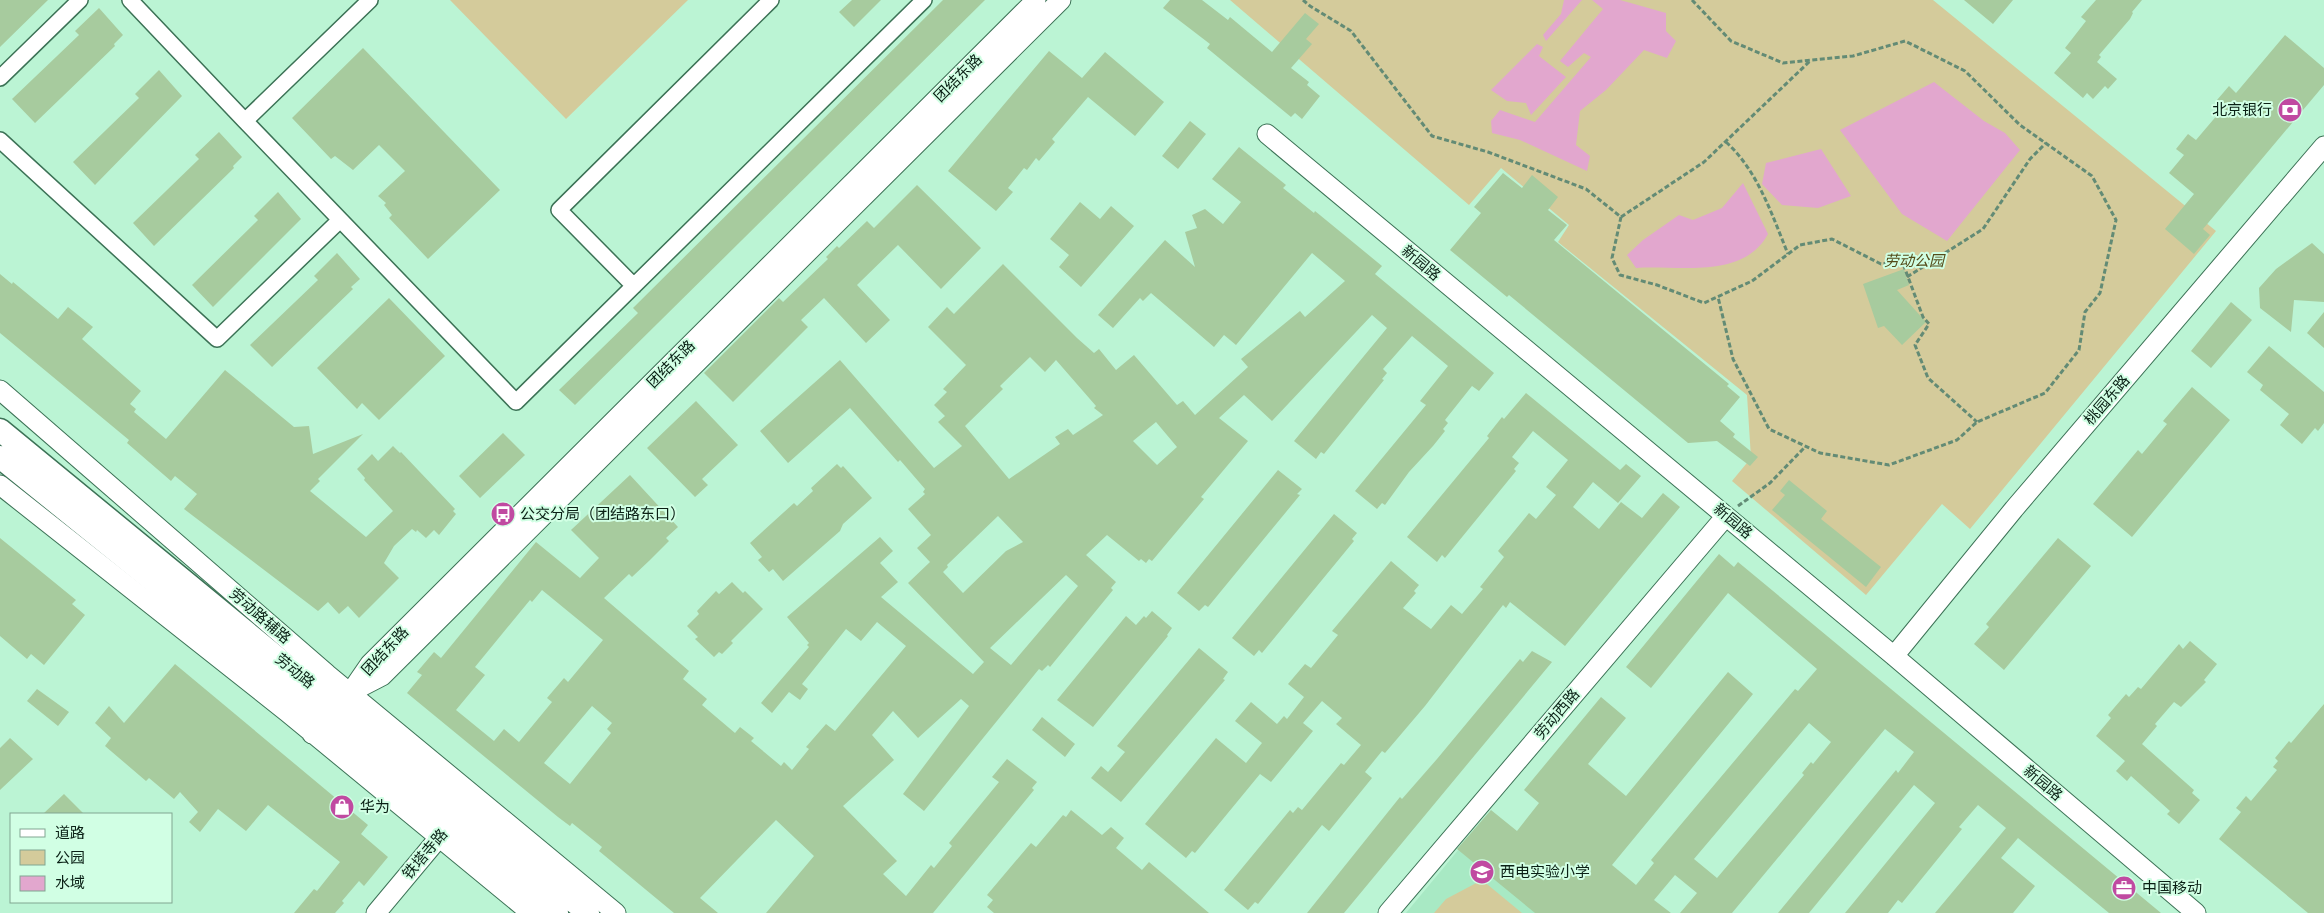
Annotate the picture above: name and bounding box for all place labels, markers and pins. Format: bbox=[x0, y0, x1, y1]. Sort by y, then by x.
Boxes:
bank icon: 北京银行 bbox=[2277, 97, 2303, 123]
place label: 北京银行 bbox=[2212, 100, 2272, 119]
bus stop icon: 公交分局（团结路东口） bbox=[490, 501, 516, 527]
place label: 公交分局（团结路东口） bbox=[520, 504, 685, 523]
shop icon: 华为 bbox=[329, 794, 355, 820]
place label: 华为 bbox=[360, 797, 390, 816]
school or university icon: 西电实验小学 bbox=[1469, 859, 1495, 885]
place label: 西电实验小学 bbox=[1500, 862, 1590, 881]
office icon: 中国移动 bbox=[2111, 875, 2137, 901]
place label: 中国移动 bbox=[2142, 878, 2202, 897]

